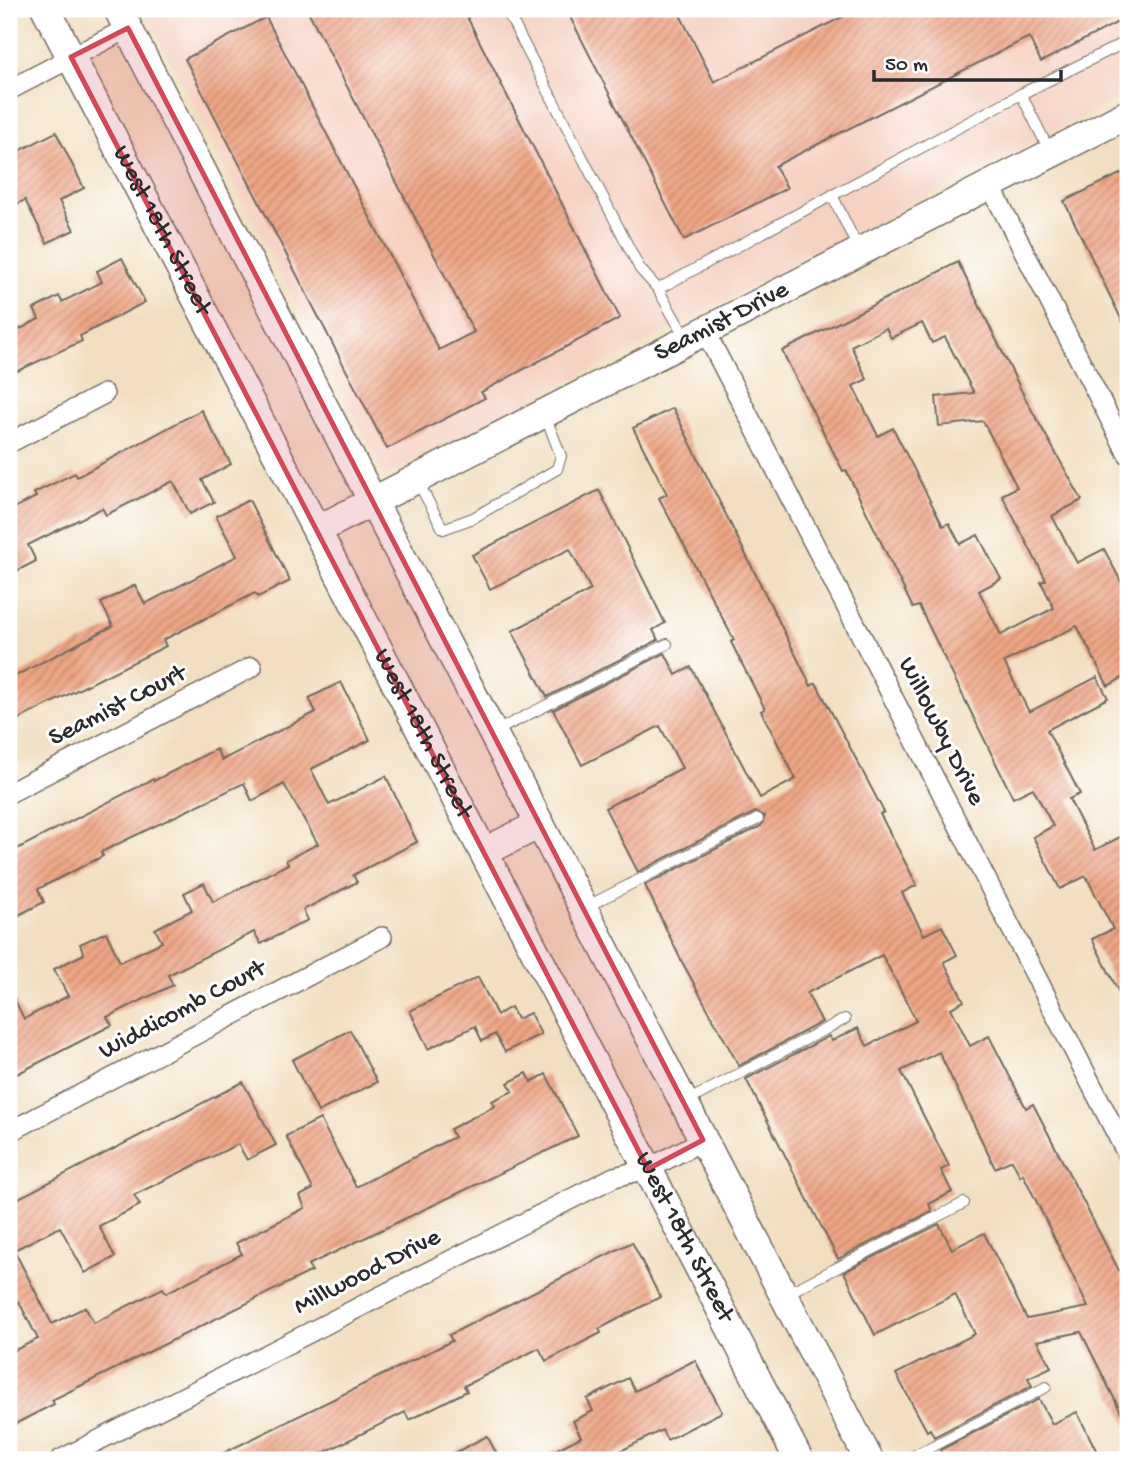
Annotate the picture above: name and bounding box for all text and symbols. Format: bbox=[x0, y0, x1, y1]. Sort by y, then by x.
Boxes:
scale bar bbox=[874, 38, 1062, 82]
text: 50 m bbox=[885, 54, 928, 79]
street label: West 18th Street bbox=[104, 141, 219, 323]
street label: Seamist Drive bbox=[649, 275, 795, 370]
street label: West 18th Street bbox=[366, 644, 480, 826]
street label: Willowby Drive bbox=[889, 653, 991, 812]
street label: Seamist Court bbox=[44, 658, 194, 755]
street label: Widdicomb Court bbox=[94, 953, 274, 1068]
street label: West 18th Street bbox=[627, 1147, 741, 1330]
street label: Millwood Drive bbox=[290, 1223, 447, 1323]

